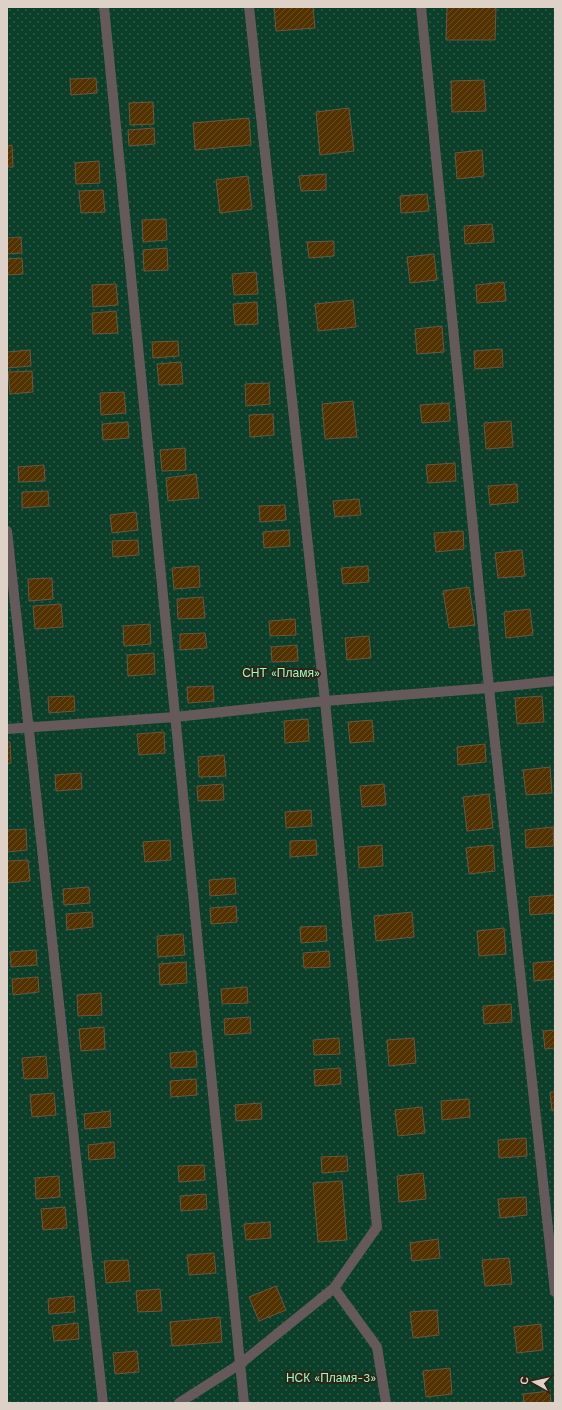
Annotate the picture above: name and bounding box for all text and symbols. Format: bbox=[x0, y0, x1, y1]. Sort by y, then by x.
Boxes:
park label: СНТ «Пламя» bbox=[242, 666, 320, 680]
north arrow bbox=[514, 1362, 554, 1402]
park label: НСК «Пламя-3» bbox=[286, 1371, 376, 1385]
text: С bbox=[518, 1376, 532, 1386]

